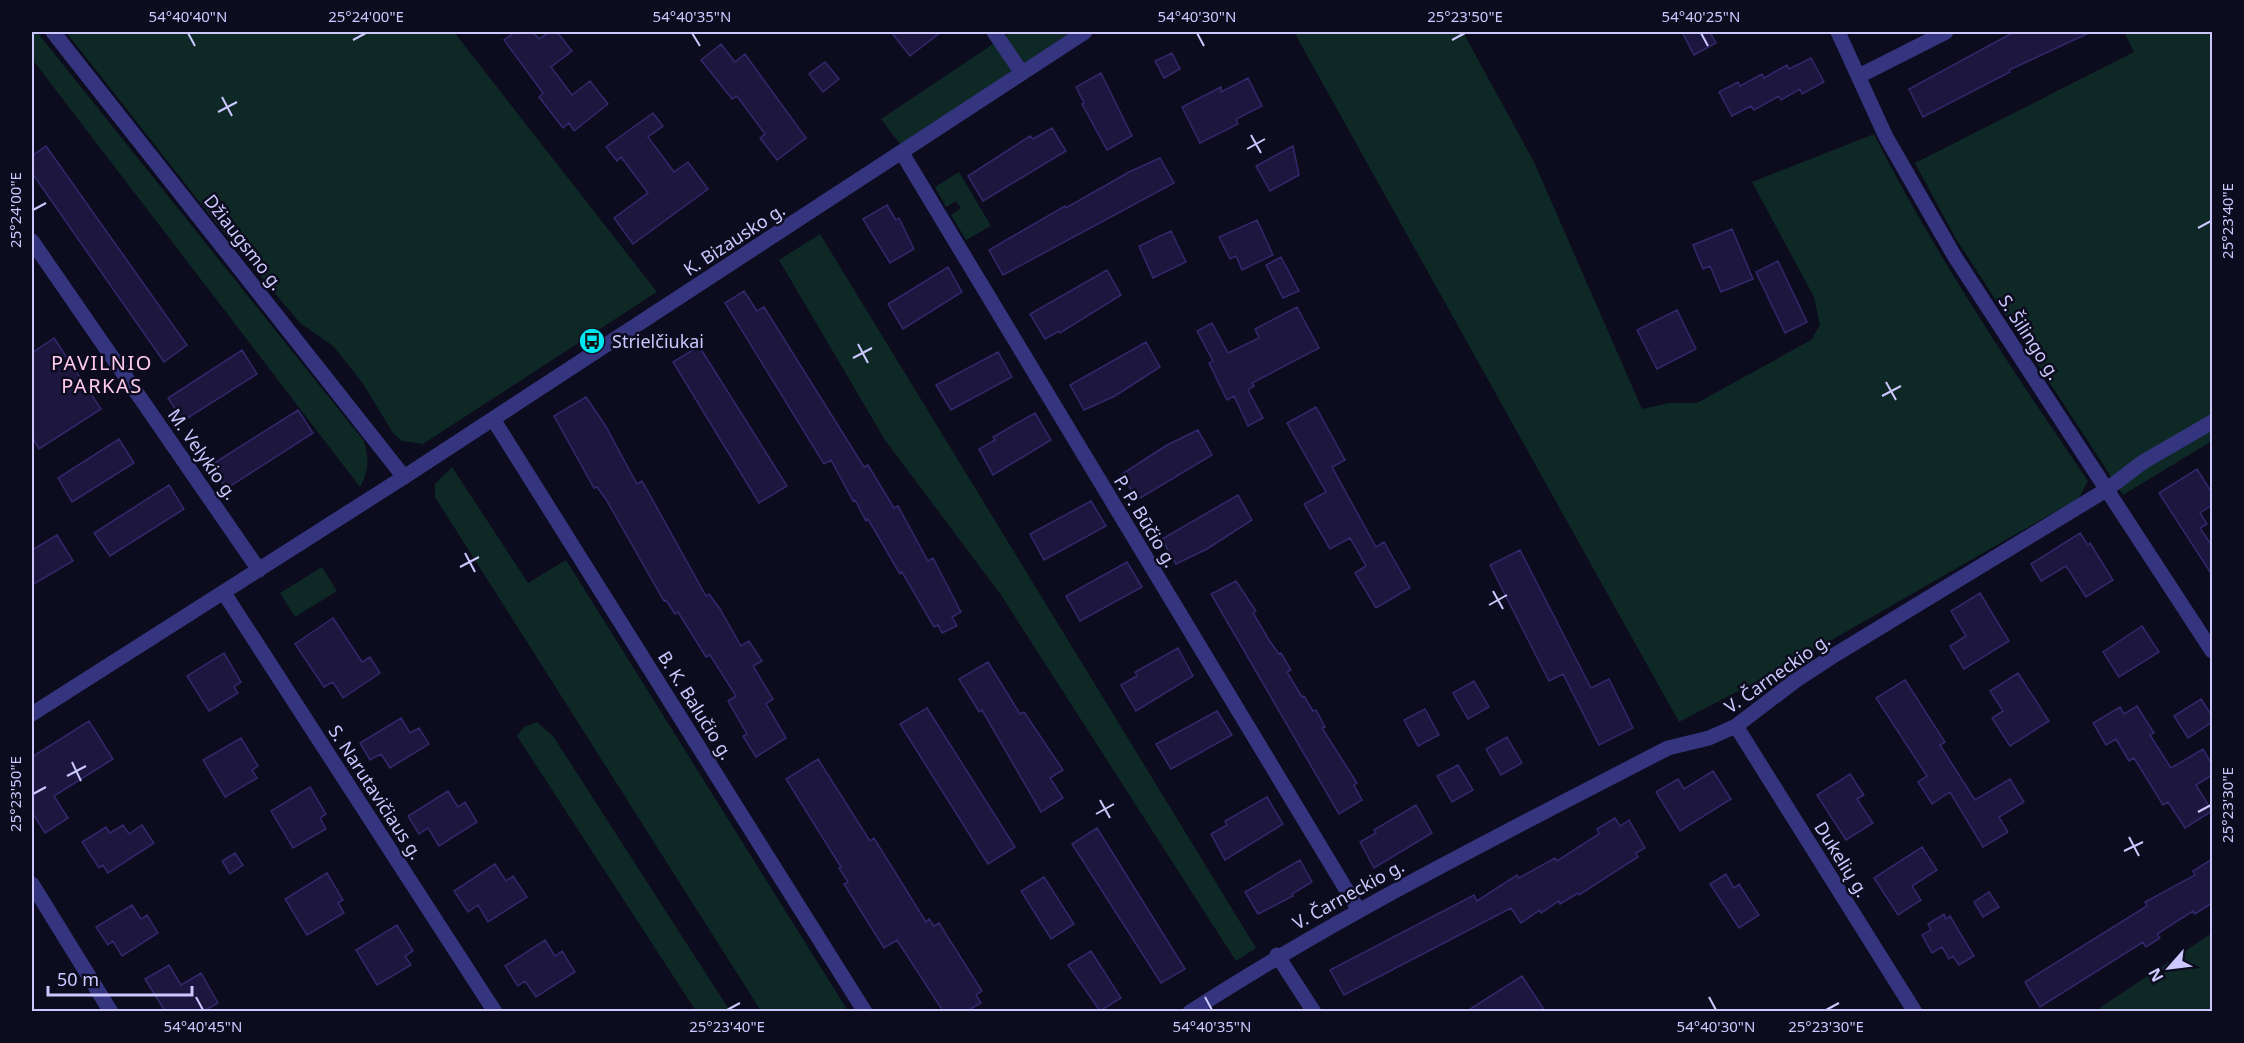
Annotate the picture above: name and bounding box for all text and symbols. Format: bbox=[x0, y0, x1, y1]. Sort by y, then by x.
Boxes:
text: 54°40'40"N bbox=[149, 6, 227, 26]
text: 25°24'00"E bbox=[328, 6, 404, 26]
text: 54°40'35"N bbox=[653, 6, 731, 26]
text: 54°40'30"N bbox=[1158, 6, 1236, 26]
text: 25°23'50"E bbox=[1427, 6, 1503, 26]
text: 54°40'25"N bbox=[1662, 6, 1740, 26]
text: 25°24'00"E bbox=[5, 172, 25, 248]
text: 25°23'40"E bbox=[2217, 183, 2237, 259]
street label: Džiaugsmo g. bbox=[199, 189, 289, 295]
street label: K. Bizausko g. bbox=[679, 197, 789, 281]
street label: S. Šilingo g. bbox=[1994, 290, 2066, 384]
bus stop icon: Strielčiukai bbox=[577, 326, 607, 356]
place label: Strielčiukai bbox=[612, 329, 704, 353]
district label: PAVILNIO PARKAS bbox=[51, 349, 153, 399]
street label: M. Velykio g. bbox=[163, 404, 243, 504]
street label: P. P. Būčio g. bbox=[1109, 470, 1183, 572]
street label: V. Čarneckio g. bbox=[1719, 628, 1835, 718]
street label: B. K. Balučio g. bbox=[653, 646, 739, 764]
street label: S. Narutavičiaus g. bbox=[324, 720, 428, 864]
text: 25°23'50"E bbox=[5, 756, 25, 832]
text: 25°23'30"E bbox=[2217, 767, 2237, 843]
street label: Dukelių g. bbox=[1809, 817, 1875, 901]
street label: V. Čarneckio g. bbox=[1288, 853, 1408, 935]
north arrow bbox=[2139, 938, 2199, 998]
scale bar bbox=[48, 959, 192, 997]
text: N bbox=[2143, 964, 2169, 986]
text: 50 m bbox=[57, 967, 99, 991]
text: 54°40'45"N bbox=[164, 1016, 242, 1036]
text: 25°23'40"E bbox=[689, 1016, 765, 1036]
text: 54°40'35"N bbox=[1173, 1016, 1251, 1036]
text: 54°40'30"N bbox=[1677, 1016, 1755, 1036]
text: 25°23'30"E bbox=[1788, 1016, 1864, 1036]

